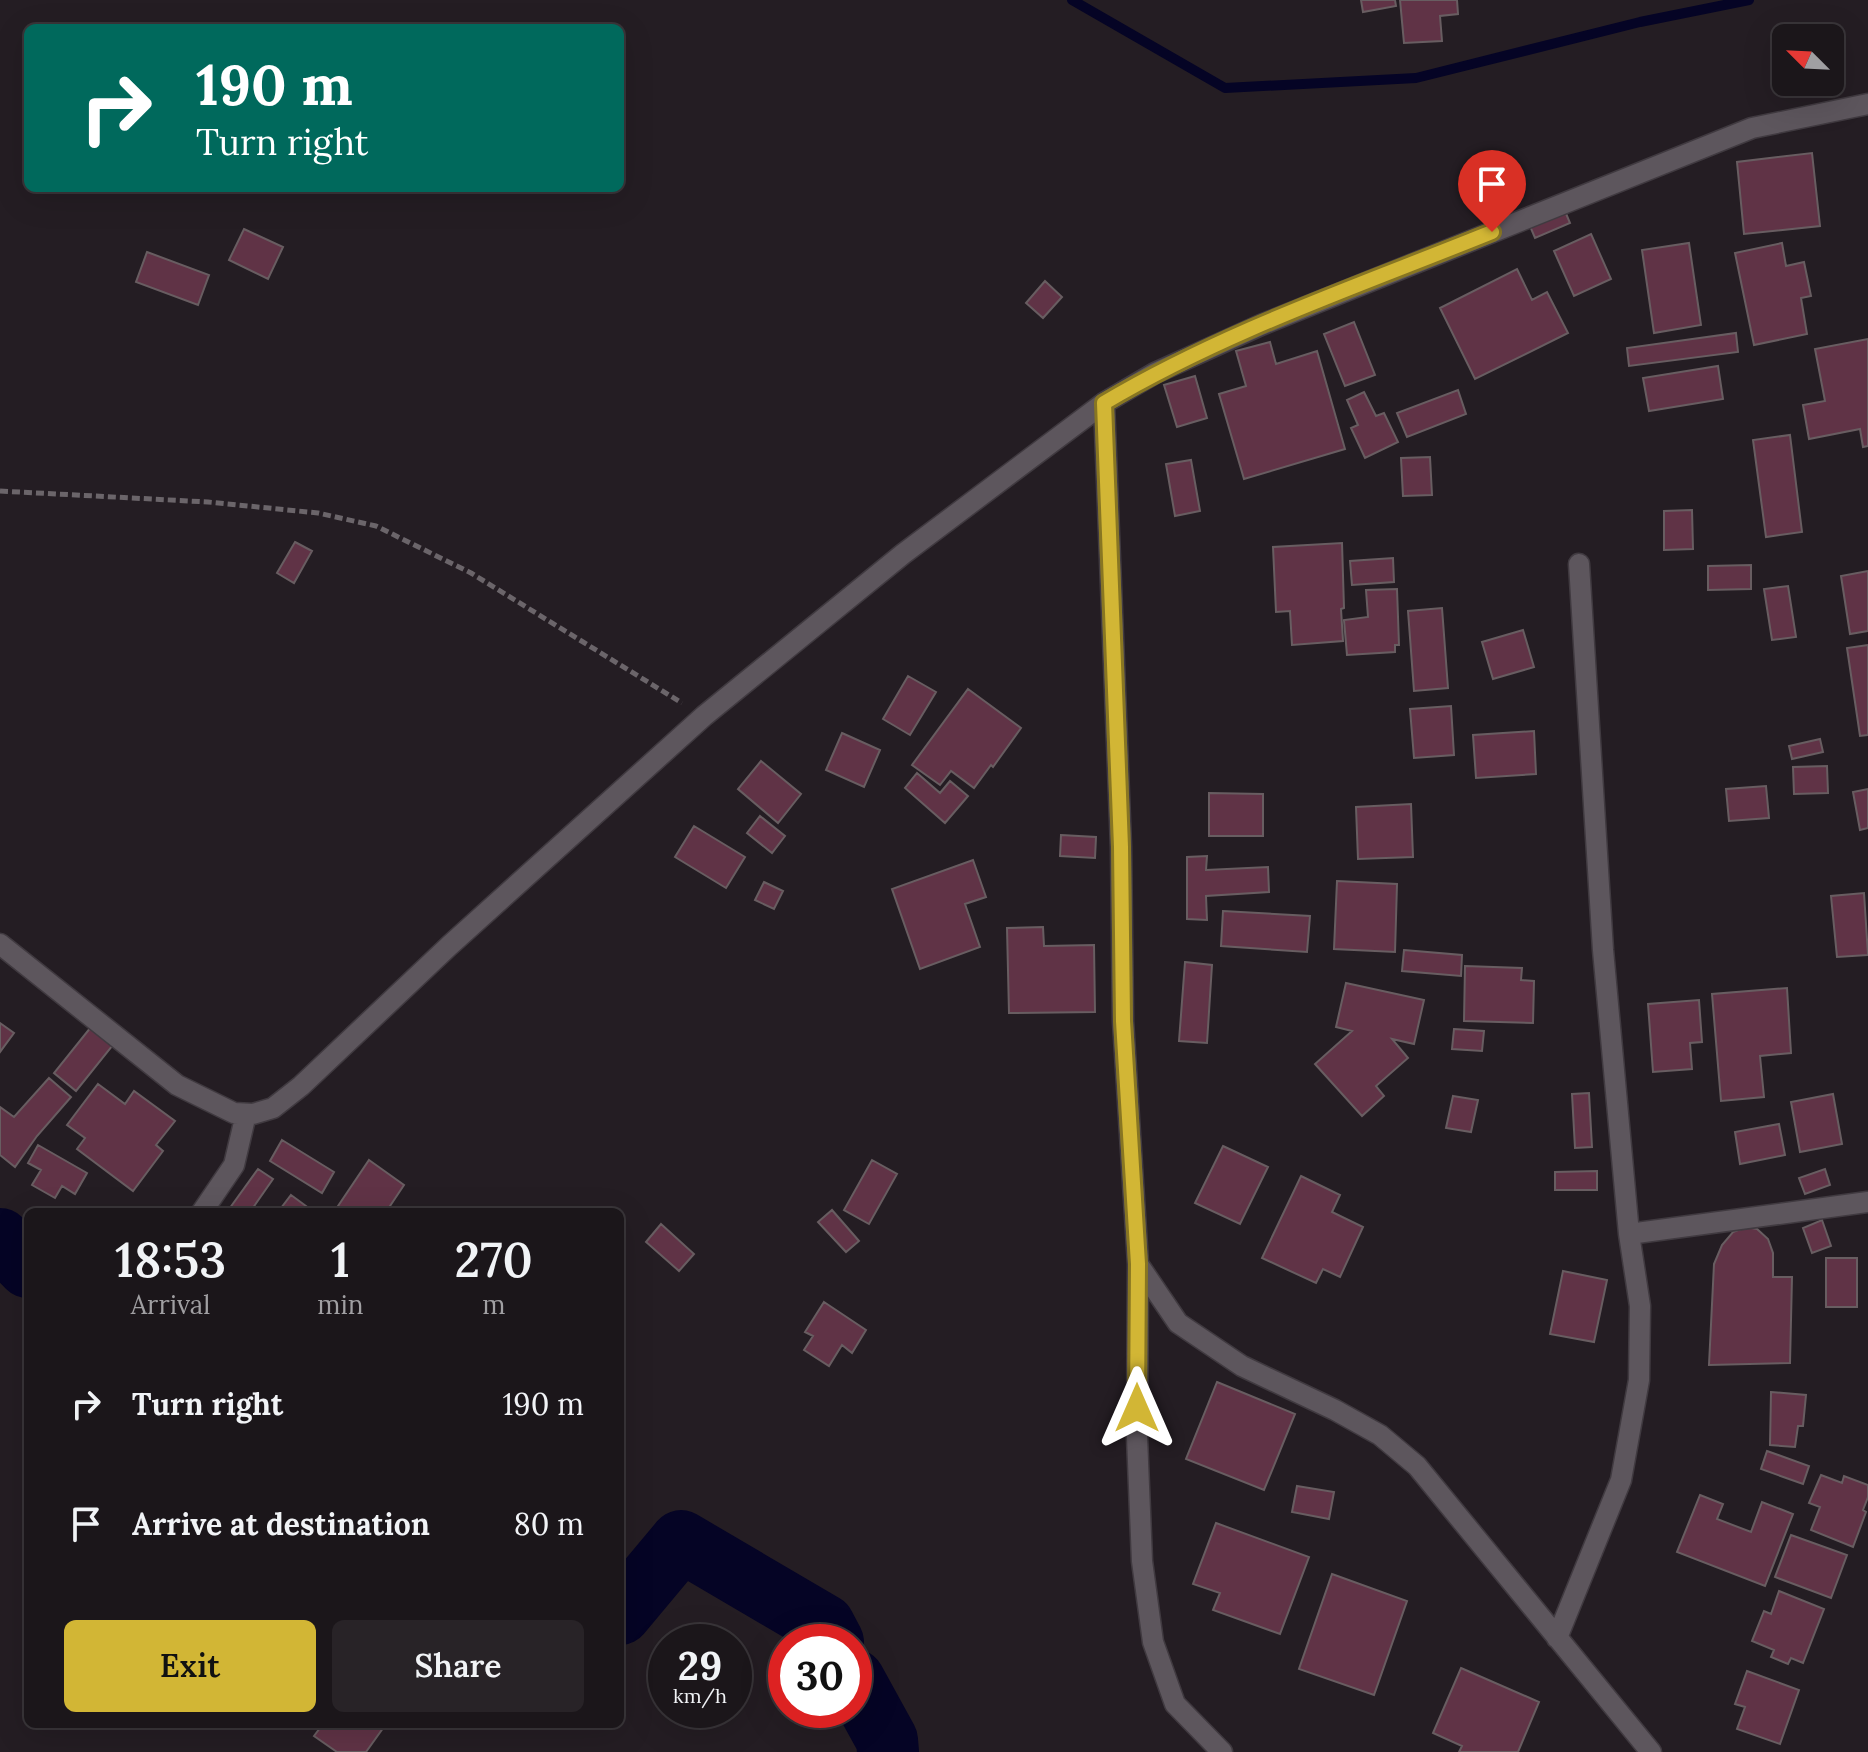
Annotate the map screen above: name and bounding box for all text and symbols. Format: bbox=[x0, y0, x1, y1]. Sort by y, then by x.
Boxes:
north arrow bbox=[1772, 24, 1844, 96]
map controls bbox=[1772, 24, 1844, 96]
text: 190 m bbox=[196, 49, 353, 120]
icon: right bbox=[64, 56, 168, 160]
text: Turn right bbox=[196, 119, 369, 165]
pin bbox=[1458, 150, 1526, 232]
icon: arrive bbox=[1470, 162, 1514, 206]
text: 18:53 bbox=[115, 1229, 226, 1290]
text: 1 bbox=[331, 1229, 350, 1290]
text: 270 bbox=[455, 1229, 533, 1290]
text: Arrival bbox=[131, 1288, 210, 1321]
text: min bbox=[317, 1288, 364, 1321]
text: m bbox=[482, 1288, 505, 1321]
position arrow bbox=[1095, 1366, 1179, 1450]
icon: right bbox=[64, 1382, 108, 1426]
text: Turn right bbox=[132, 1385, 283, 1423]
text: 190 m bbox=[502, 1385, 584, 1423]
icon: arrive bbox=[64, 1502, 108, 1546]
text: Arrive at destination bbox=[132, 1505, 430, 1543]
text: 80 m bbox=[514, 1505, 584, 1543]
button: Exit bbox=[64, 1620, 316, 1712]
button: Share bbox=[332, 1620, 584, 1712]
speed limit sign: 30 bbox=[768, 1624, 872, 1728]
text: 29 bbox=[678, 1640, 722, 1691]
text: km/h bbox=[673, 1683, 727, 1708]

